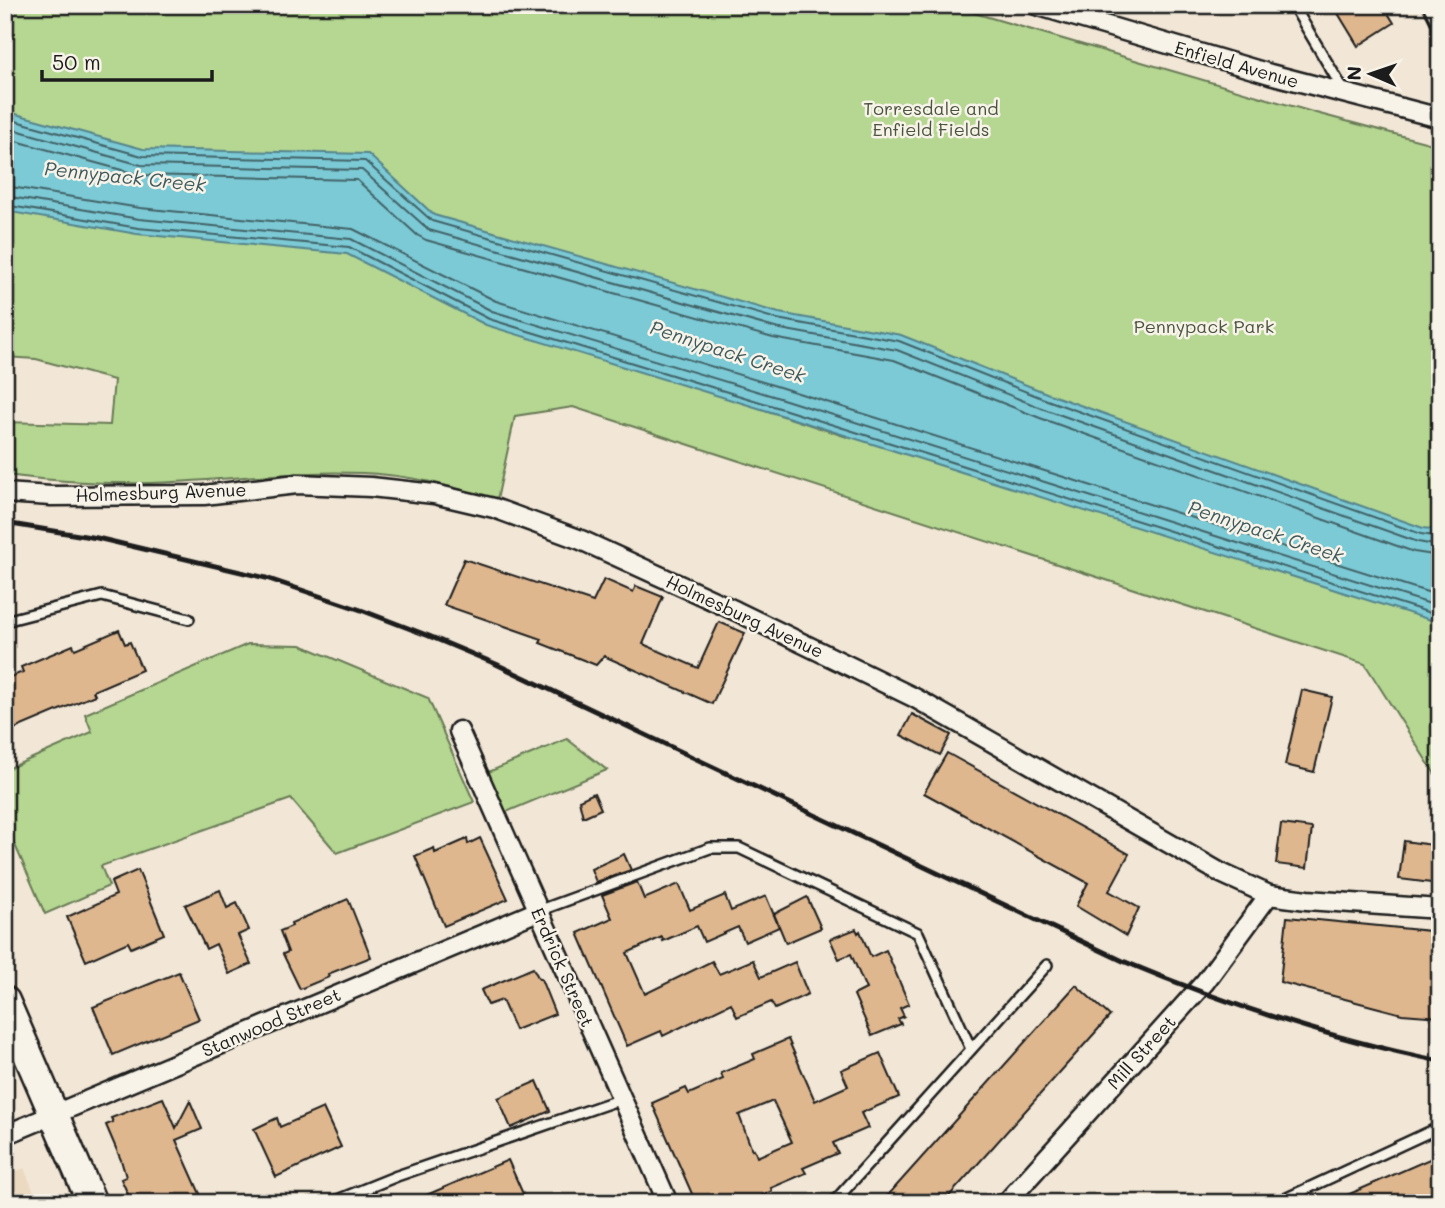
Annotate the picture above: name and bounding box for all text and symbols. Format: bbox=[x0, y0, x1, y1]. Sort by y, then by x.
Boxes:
street label: Enfield Avenue bbox=[1172, 35, 1302, 93]
scale bar bbox=[42, 38, 212, 82]
north arrow bbox=[1336, 38, 1406, 108]
text: 50 m bbox=[52, 48, 101, 75]
text: N bbox=[1341, 66, 1366, 81]
park label: Torresdale and Enfield Fields bbox=[863, 96, 999, 141]
water label: Pennypack Creek bbox=[43, 155, 208, 197]
water label: Pennypack Creek bbox=[647, 314, 810, 388]
park label: Pennypack Park bbox=[1134, 314, 1274, 338]
street label: Holmesburg Avenue bbox=[75, 477, 247, 507]
water label: Pennypack Creek bbox=[1185, 494, 1348, 568]
street label: Holmesburg Avenue bbox=[662, 569, 828, 663]
street label: Erdrick Street bbox=[526, 903, 600, 1031]
street label: Stanwood Street bbox=[198, 982, 344, 1062]
street label: Mill Street bbox=[1101, 1010, 1181, 1094]

